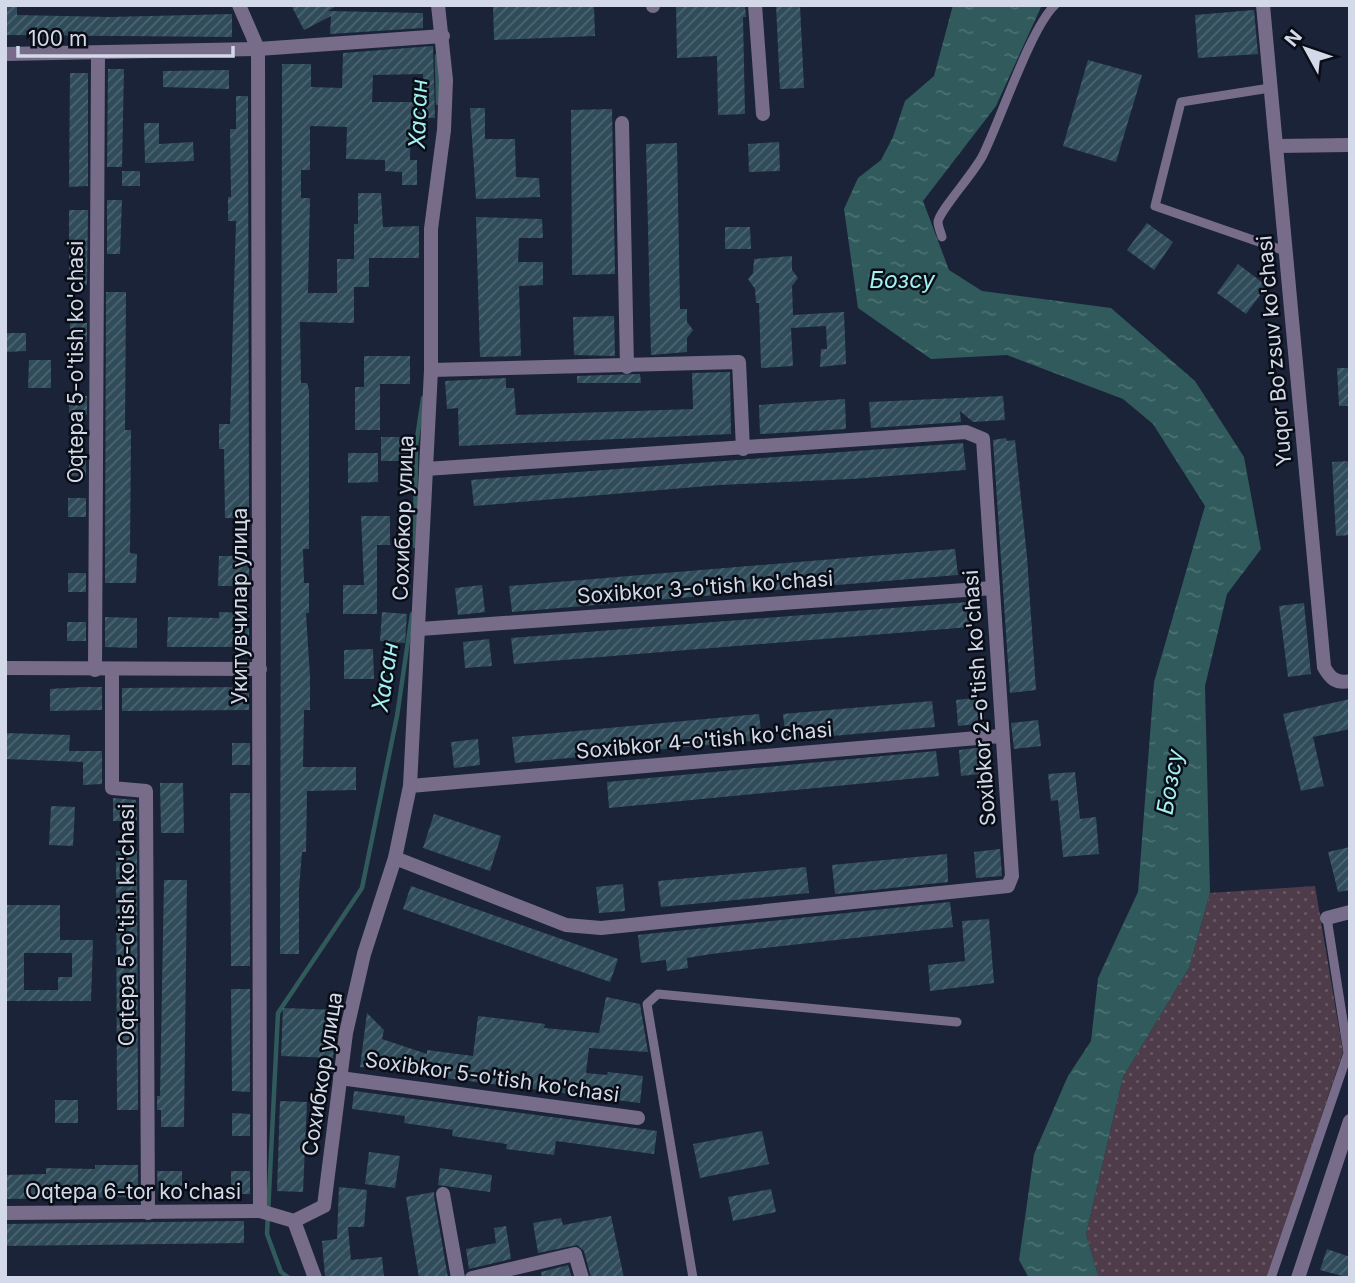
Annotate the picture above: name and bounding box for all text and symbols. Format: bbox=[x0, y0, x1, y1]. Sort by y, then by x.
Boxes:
scale bar bbox=[18, 14, 233, 58]
north arrow bbox=[1271, 14, 1341, 84]
text: N bbox=[1280, 25, 1307, 51]
text: 100 m bbox=[28, 26, 87, 51]
water label: Хасан bbox=[403, 79, 433, 150]
street label: Yuqor Bo'zsuv ko'chasi bbox=[1251, 234, 1297, 468]
street label: Oqtepa 5-o'tish ko'chasi bbox=[63, 241, 88, 483]
water label: Бозсу bbox=[869, 266, 936, 294]
street label: Сохибкор улица bbox=[388, 435, 418, 601]
street label: Укитувчилар улица bbox=[227, 508, 252, 704]
street label: Soxibkor 3-o'tish ko'chasi bbox=[576, 566, 834, 608]
street label: Soxibkor 2-o'tish ko'chasi bbox=[958, 569, 1000, 827]
water label: Хасан bbox=[366, 640, 404, 715]
street label: Soxibkor 4-o'tish ko'chasi bbox=[575, 716, 833, 764]
water label: Бозсу bbox=[1151, 746, 1190, 817]
street label: Oqtepa 5-o'tish ko'chasi bbox=[114, 804, 139, 1046]
street label: Сохибкор улица bbox=[297, 990, 347, 1158]
street label: Soxibkor 5-o'tish ko'chasi bbox=[363, 1047, 621, 1107]
street label: Oqtepa 6-tor ko'chasi bbox=[25, 1179, 241, 1204]

